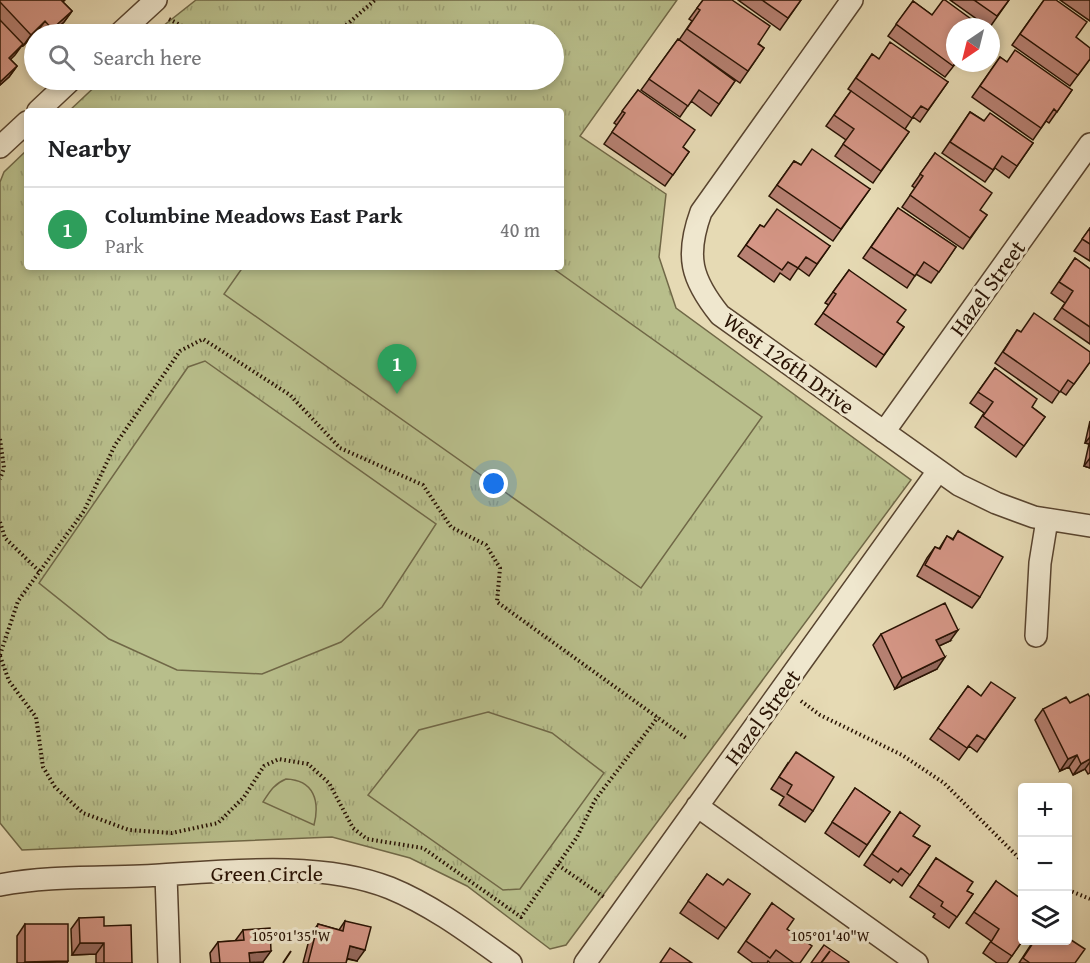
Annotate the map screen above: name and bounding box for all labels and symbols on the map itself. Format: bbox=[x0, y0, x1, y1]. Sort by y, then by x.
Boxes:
north arrow bbox=[946, 18, 1000, 72]
street label: Hazel Street bbox=[941, 233, 1033, 343]
street label: West 126th Drive bbox=[717, 304, 861, 422]
pin: 1 bbox=[378, 344, 416, 394]
your location bbox=[479, 469, 508, 498]
street label: Hazel Street bbox=[716, 662, 808, 772]
street label: Green Circle bbox=[211, 857, 323, 889]
text: 105°01'35"W bbox=[251, 925, 331, 946]
text: 105°01'40"W bbox=[790, 925, 870, 946]

